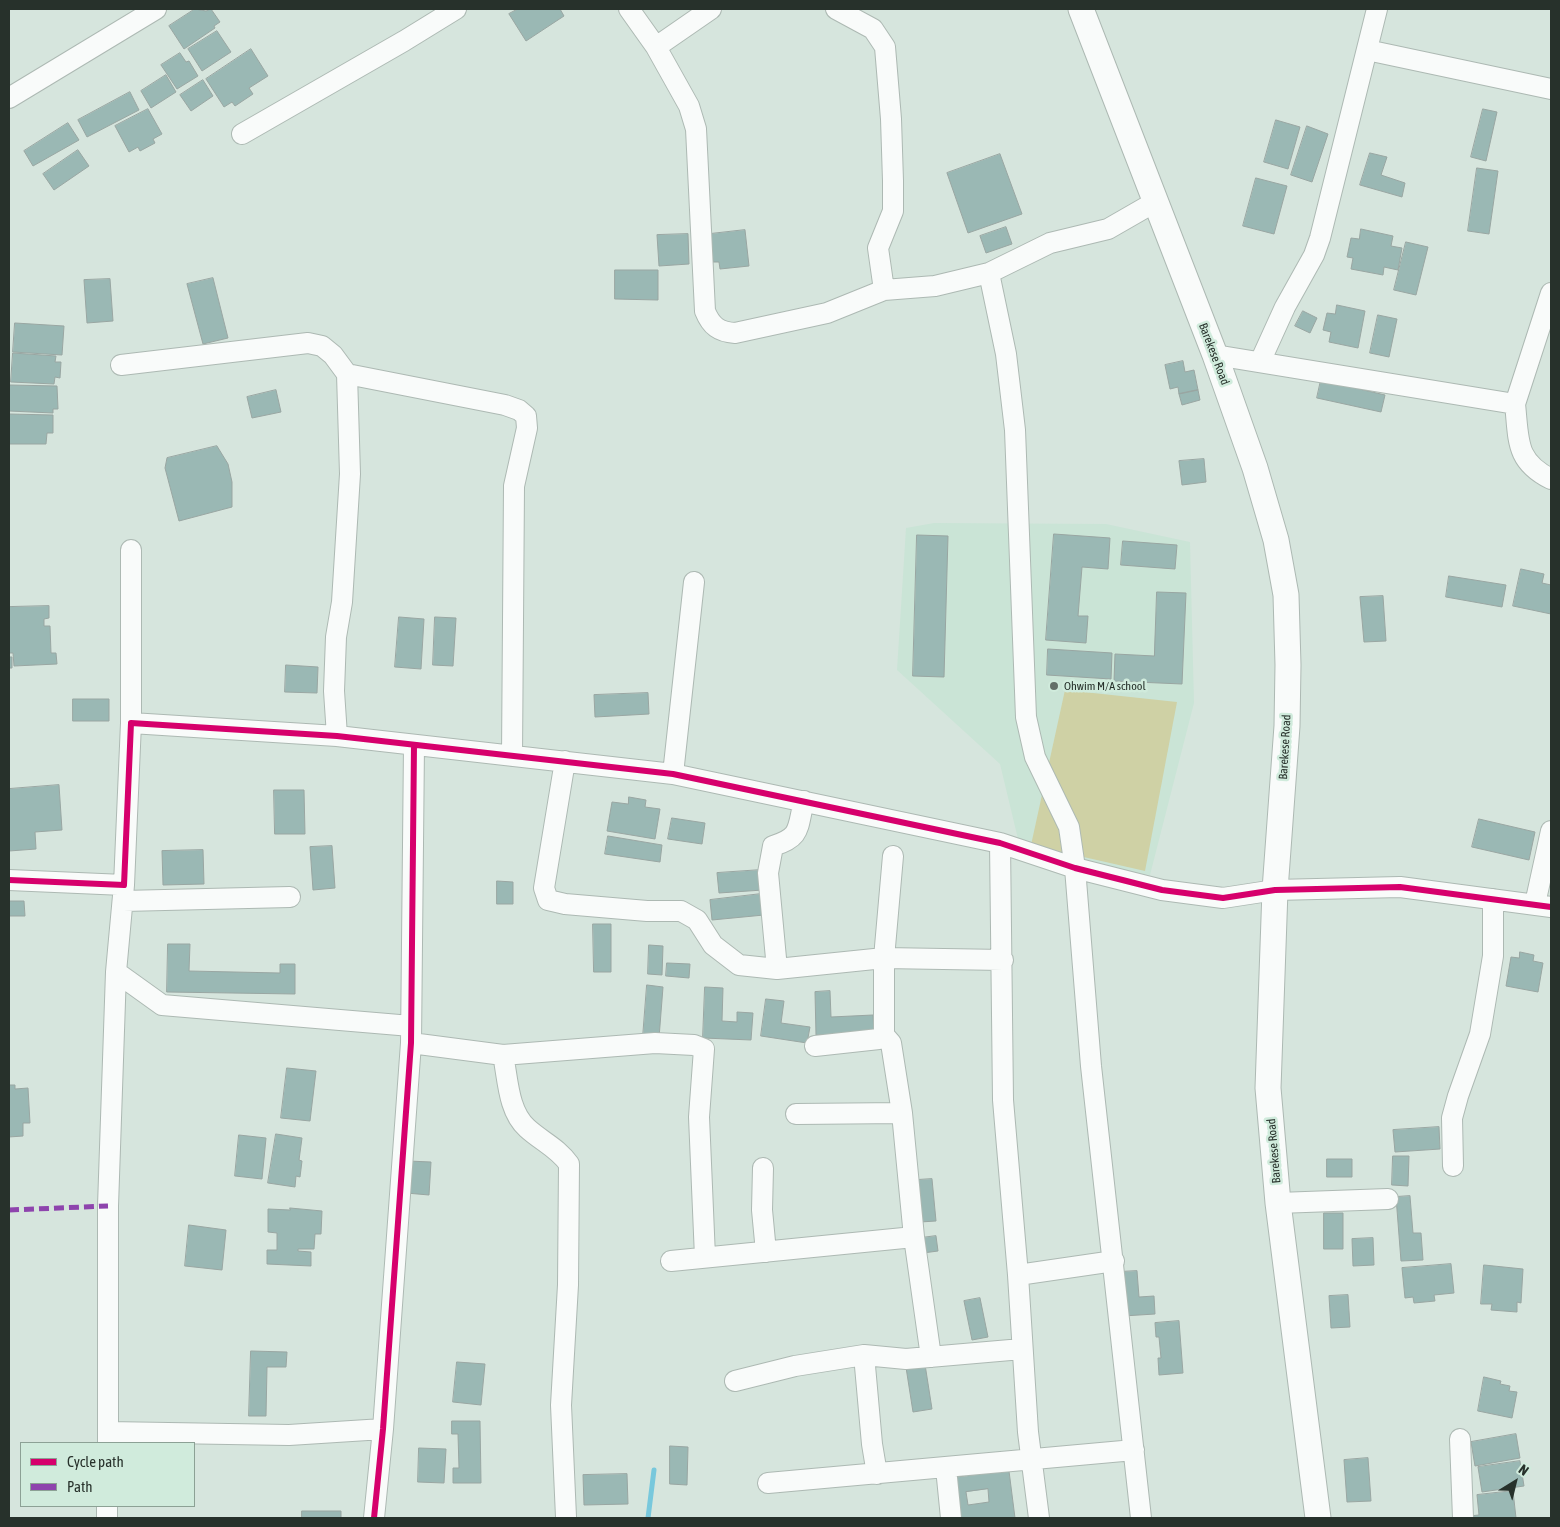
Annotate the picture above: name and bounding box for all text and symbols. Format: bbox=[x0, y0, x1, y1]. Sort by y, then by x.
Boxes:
street label: Barekese Road bbox=[1196, 321, 1232, 387]
place label: Ohwim M/A school bbox=[1064, 679, 1146, 693]
marker: Ohwim M/A school bbox=[1048, 680, 1060, 692]
street label: Barekese Road bbox=[1276, 714, 1294, 780]
street label: Barekese Road bbox=[1264, 1118, 1284, 1184]
legend bbox=[20, 1442, 195, 1507]
text: Cycle path bbox=[67, 1453, 124, 1470]
north arrow bbox=[1490, 1457, 1540, 1507]
text: N bbox=[1516, 1461, 1532, 1479]
text: Path bbox=[67, 1478, 93, 1495]

